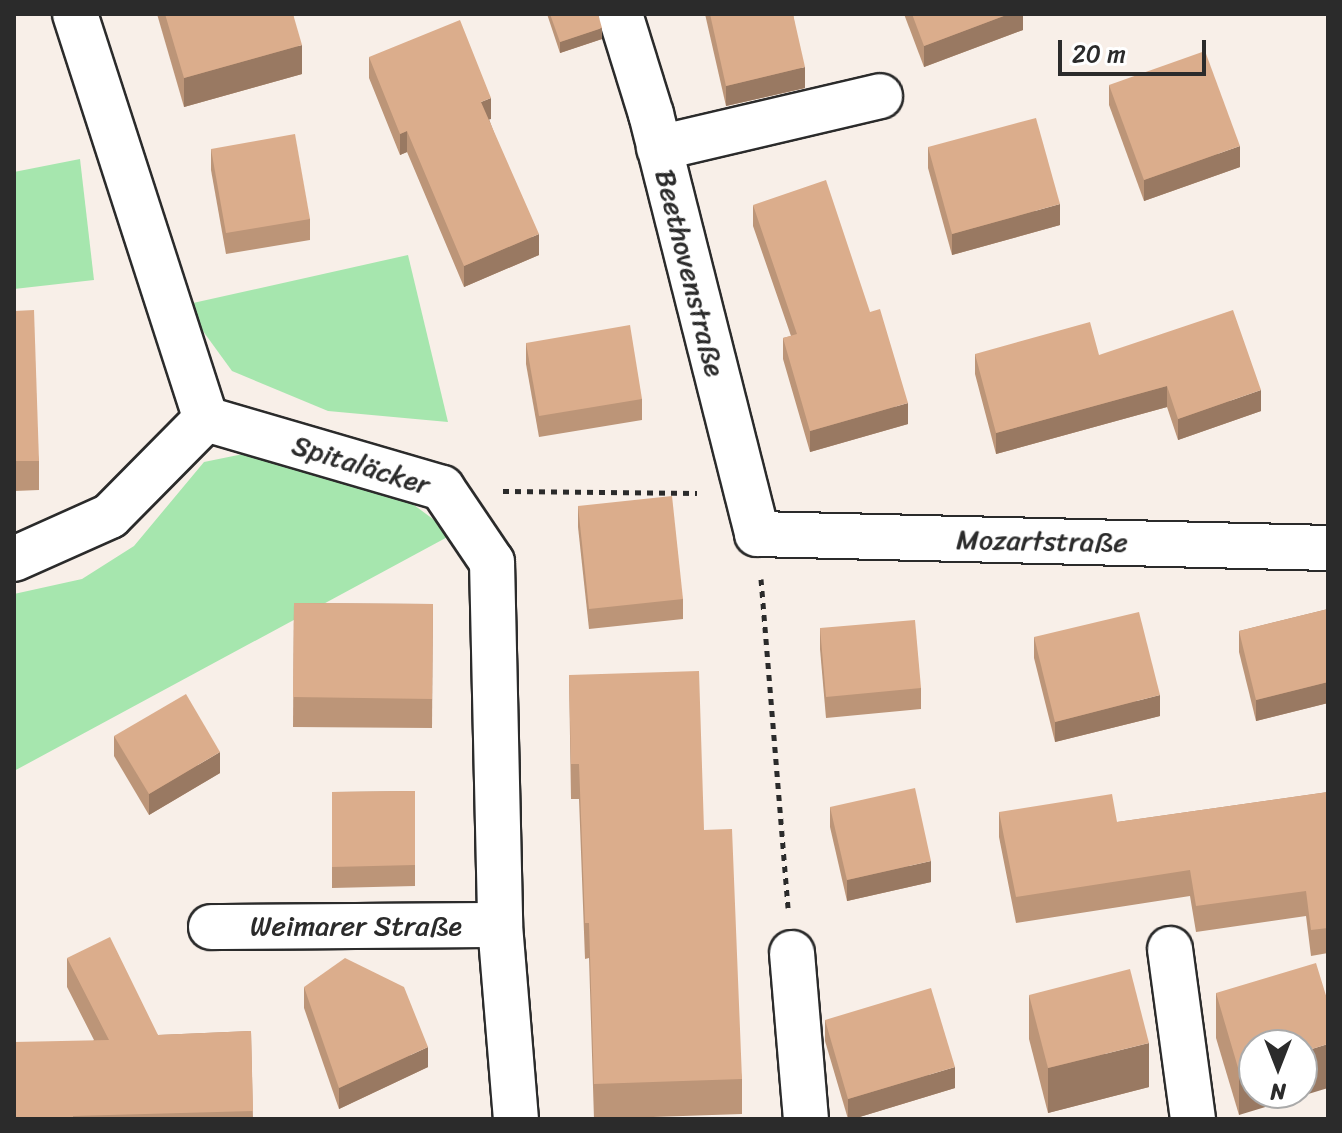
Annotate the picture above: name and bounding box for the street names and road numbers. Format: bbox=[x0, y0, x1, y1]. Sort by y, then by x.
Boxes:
street label: Beethovenstraße bbox=[648, 166, 732, 380]
street label: Spitaläcker bbox=[288, 428, 434, 502]
street label: Mozartstraße bbox=[956, 523, 1128, 559]
street label: Weimarer Straße bbox=[250, 909, 462, 943]

